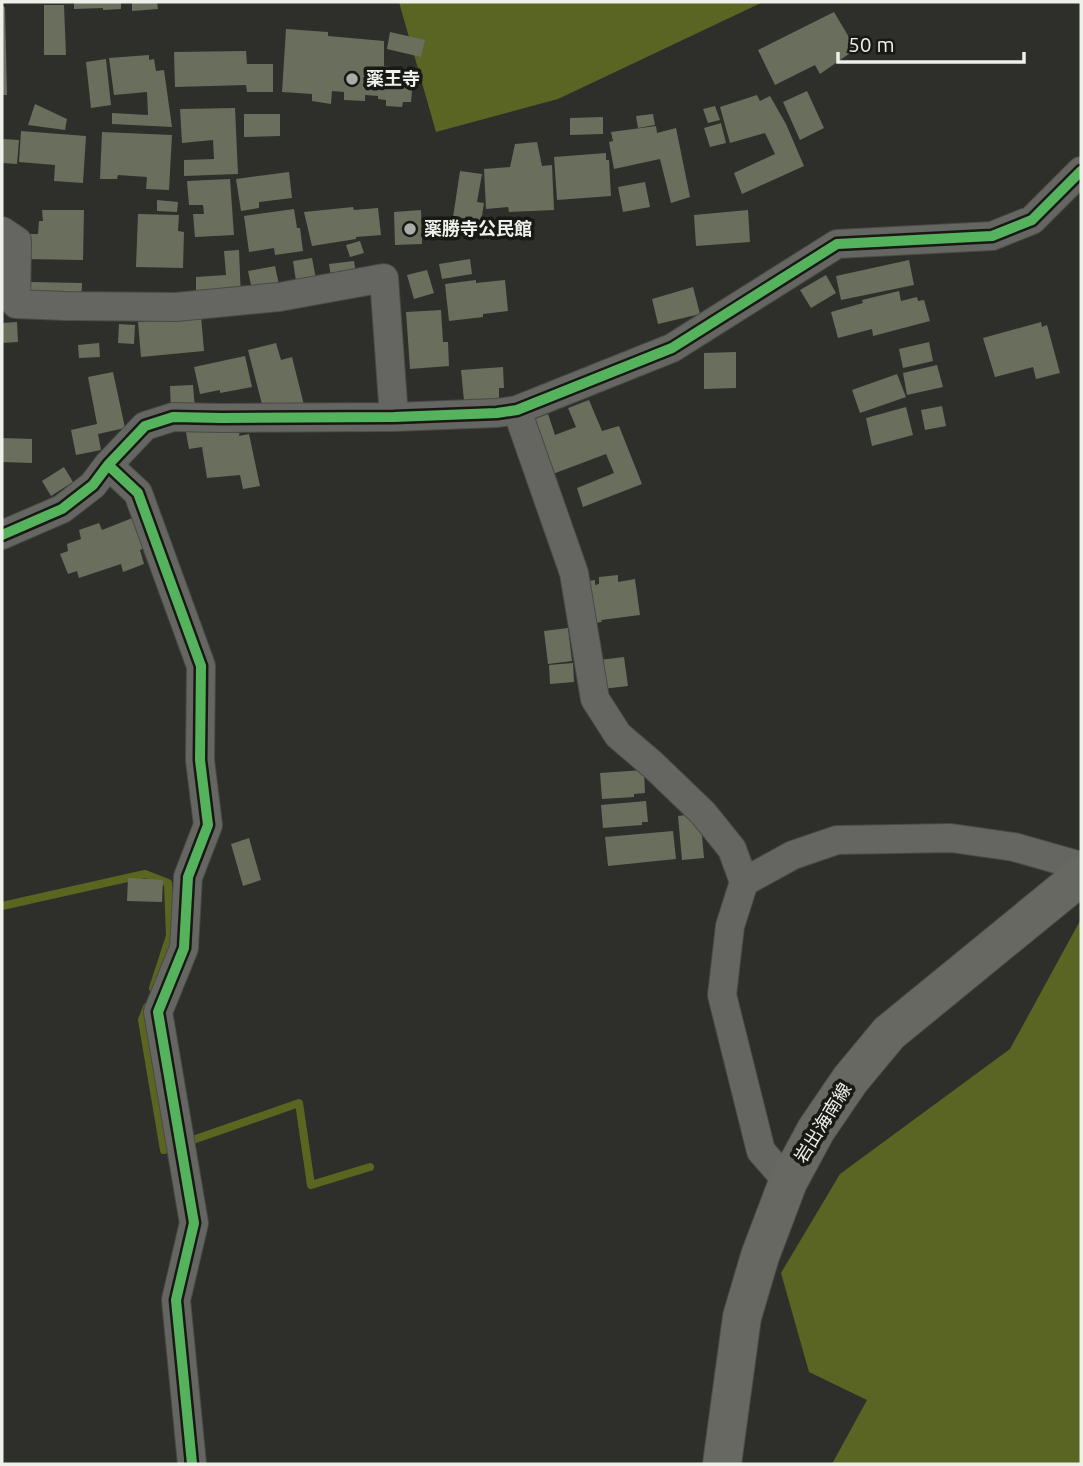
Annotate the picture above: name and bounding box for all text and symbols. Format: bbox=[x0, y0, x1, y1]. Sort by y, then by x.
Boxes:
scale bar bbox=[838, 21, 1024, 65]
text: 50 m bbox=[848, 32, 895, 56]
place label: 薬王寺 bbox=[366, 68, 420, 88]
marker: 薬王寺 bbox=[344, 71, 360, 87]
place label: 薬勝寺公民館 bbox=[424, 218, 532, 238]
marker: 薬勝寺公民館 bbox=[402, 221, 418, 237]
street label: 岩出海南線 bbox=[790, 1079, 854, 1166]

